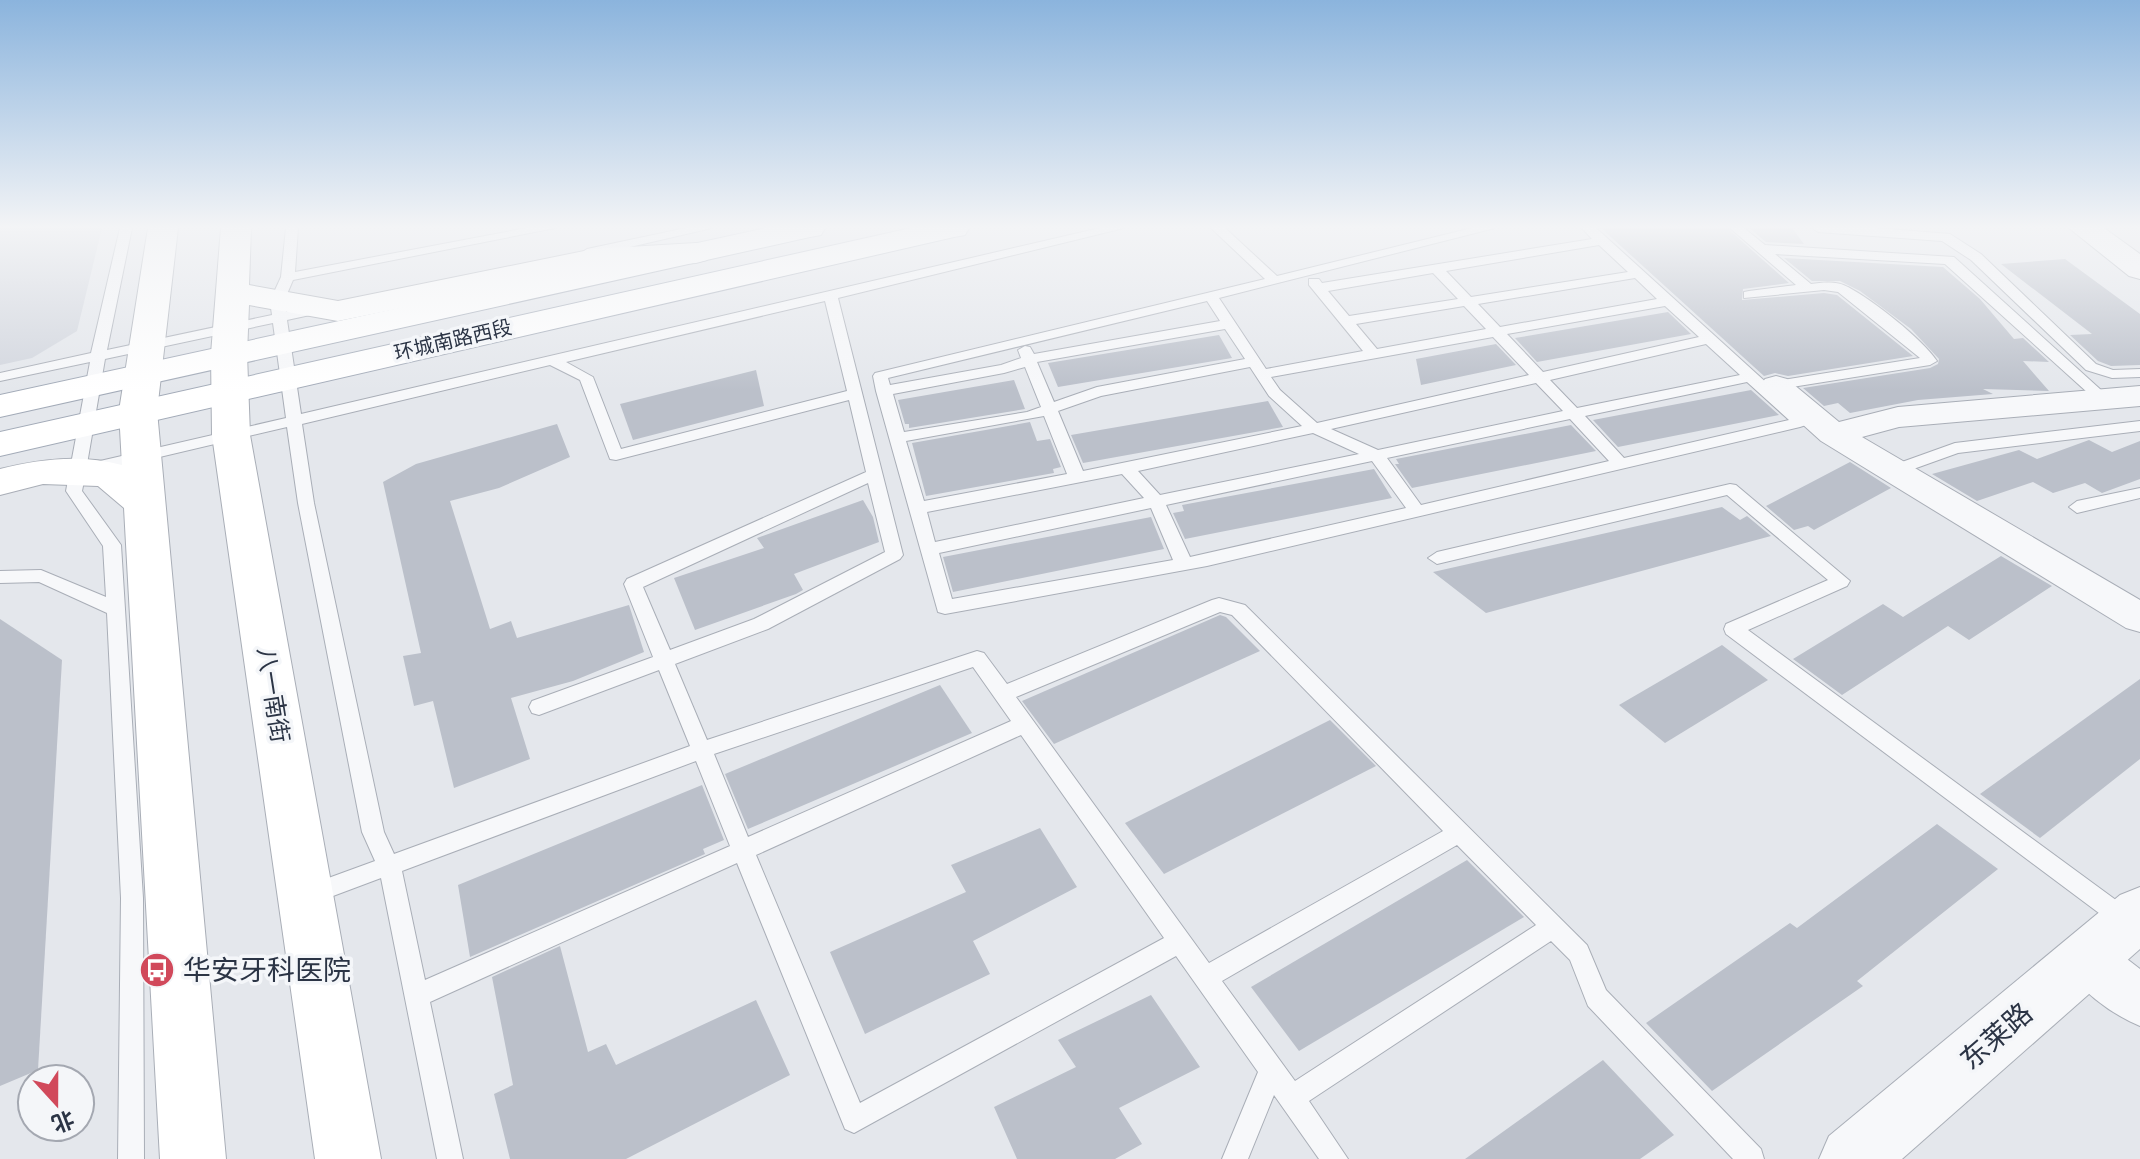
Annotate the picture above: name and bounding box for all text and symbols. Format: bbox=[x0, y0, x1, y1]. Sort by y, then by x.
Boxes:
street label: 环城南路西段 bbox=[392, 315, 514, 365]
street label: 八一南街 bbox=[252, 645, 294, 745]
bus stop icon: 华安牙科医院 bbox=[138, 951, 176, 989]
place label: 华安牙科医院 bbox=[183, 954, 351, 987]
street label: 东莱路 bbox=[1954, 996, 2039, 1076]
north arrow bbox=[16, 1063, 96, 1143]
text: 北 bbox=[48, 1106, 78, 1137]

